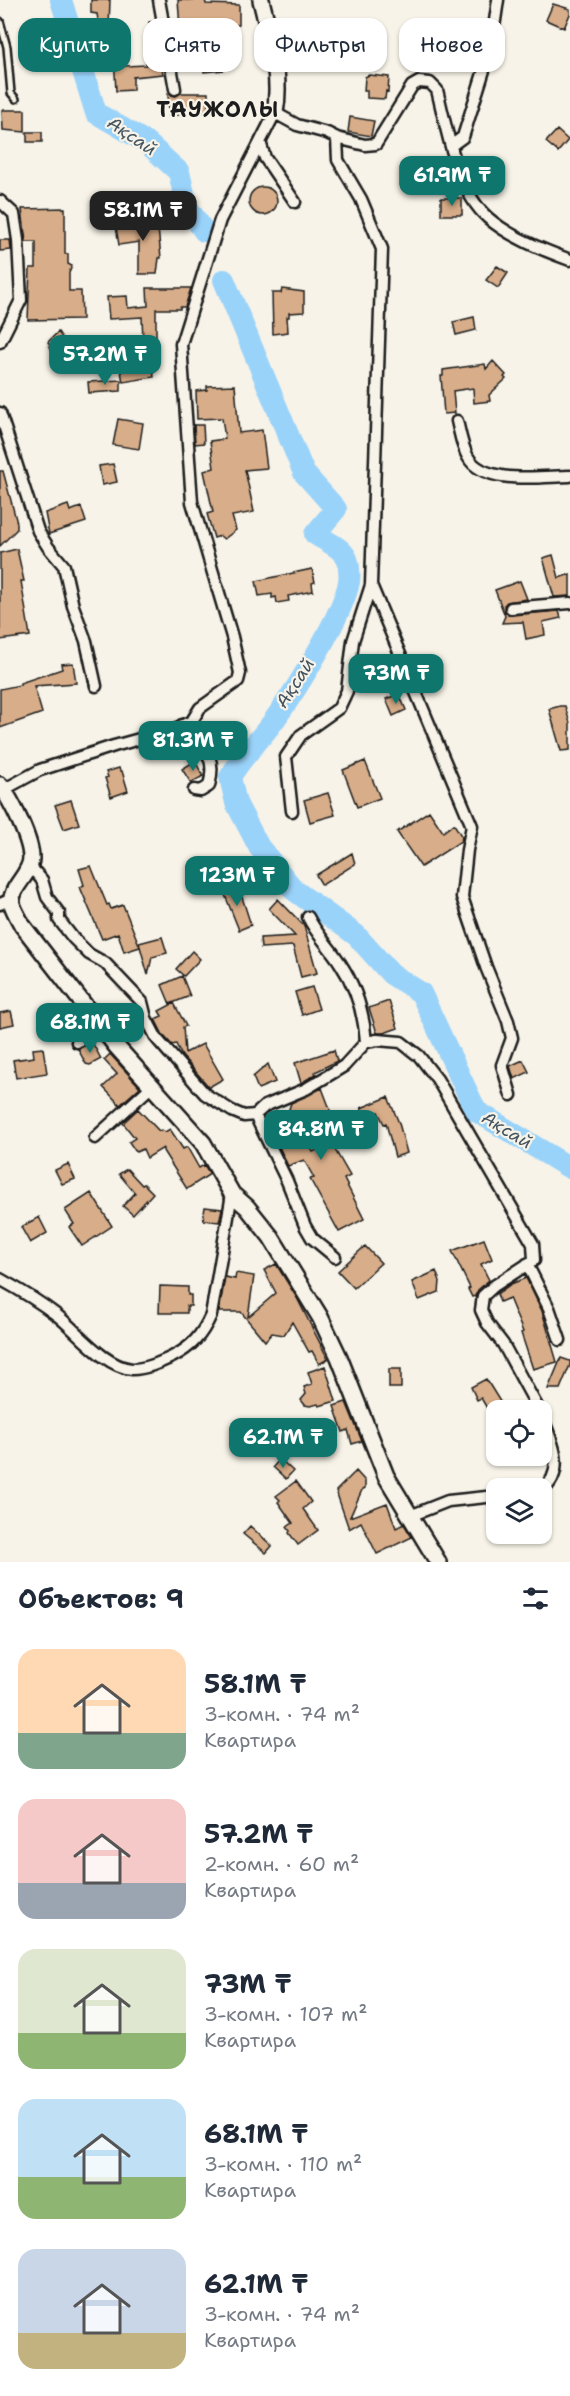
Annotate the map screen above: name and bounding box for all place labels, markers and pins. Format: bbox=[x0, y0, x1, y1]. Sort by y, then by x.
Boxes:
pin: 61.9M ₸ bbox=[397, 156, 507, 207]
pin: 58.1M ₸ bbox=[88, 191, 198, 242]
pin: 57.2M ₸ bbox=[50, 335, 160, 386]
pin: 73M ₸ bbox=[354, 654, 438, 705]
pin: 81.3M ₸ bbox=[138, 721, 248, 772]
pin: 123M ₸ bbox=[188, 856, 286, 907]
pin: 68.1M ₸ bbox=[35, 1003, 145, 1054]
pin: 84.8M ₸ bbox=[266, 1110, 376, 1161]
pin: 62.1M ₸ bbox=[228, 1418, 338, 1469]

